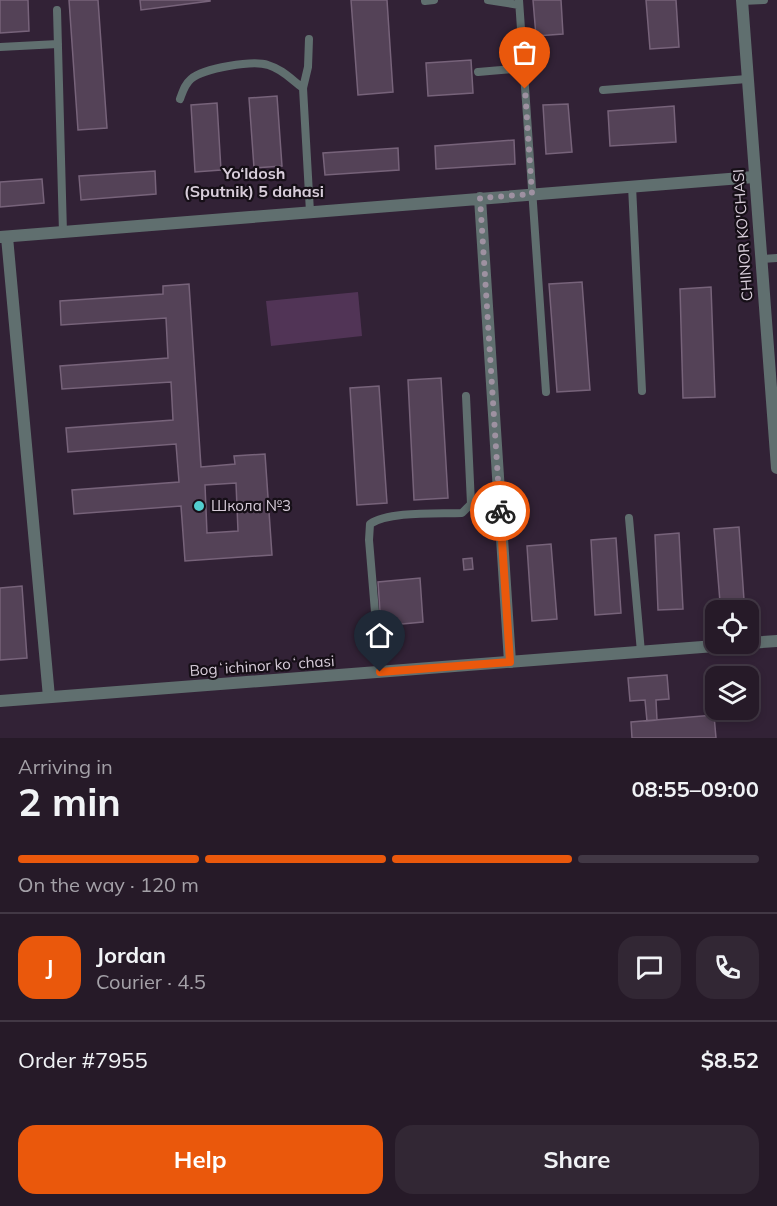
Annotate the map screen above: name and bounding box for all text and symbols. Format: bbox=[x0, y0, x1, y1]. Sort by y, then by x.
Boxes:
pin bbox=[499, 27, 550, 89]
icon: bag bbox=[508, 36, 541, 69]
district label: Yo‘ldosh (Sputnik) 5 dahasi bbox=[184, 163, 324, 201]
street label: CHINOR KO'CHASI bbox=[728, 168, 757, 302]
courier bbox=[470, 481, 530, 541]
icon: bike bbox=[484, 495, 517, 528]
place label: Школа №3 bbox=[211, 496, 291, 515]
marker: Школа №3 bbox=[192, 499, 206, 513]
map controls bbox=[705, 600, 759, 720]
button: locate bbox=[705, 600, 759, 654]
pin bbox=[354, 610, 405, 672]
icon: home bbox=[363, 619, 396, 652]
street label: Bogʻichinor koʻchasi bbox=[189, 651, 335, 680]
button: layers bbox=[705, 666, 759, 720]
text: Arriving in bbox=[18, 754, 113, 779]
text: 08:55–09:00 bbox=[631, 775, 759, 803]
text: 2 min bbox=[18, 777, 121, 826]
text: On the way · 120 m bbox=[18, 872, 199, 897]
button: chat bbox=[618, 936, 681, 999]
button: phone bbox=[696, 936, 759, 999]
text: Jordan bbox=[96, 941, 166, 969]
text: J bbox=[46, 953, 53, 981]
text: Courier · 4.5 bbox=[96, 969, 206, 994]
text: Order #7955 bbox=[18, 1046, 148, 1074]
text: $8.52 bbox=[701, 1046, 759, 1074]
button: Help bbox=[18, 1125, 383, 1194]
button: Share bbox=[395, 1125, 759, 1194]

